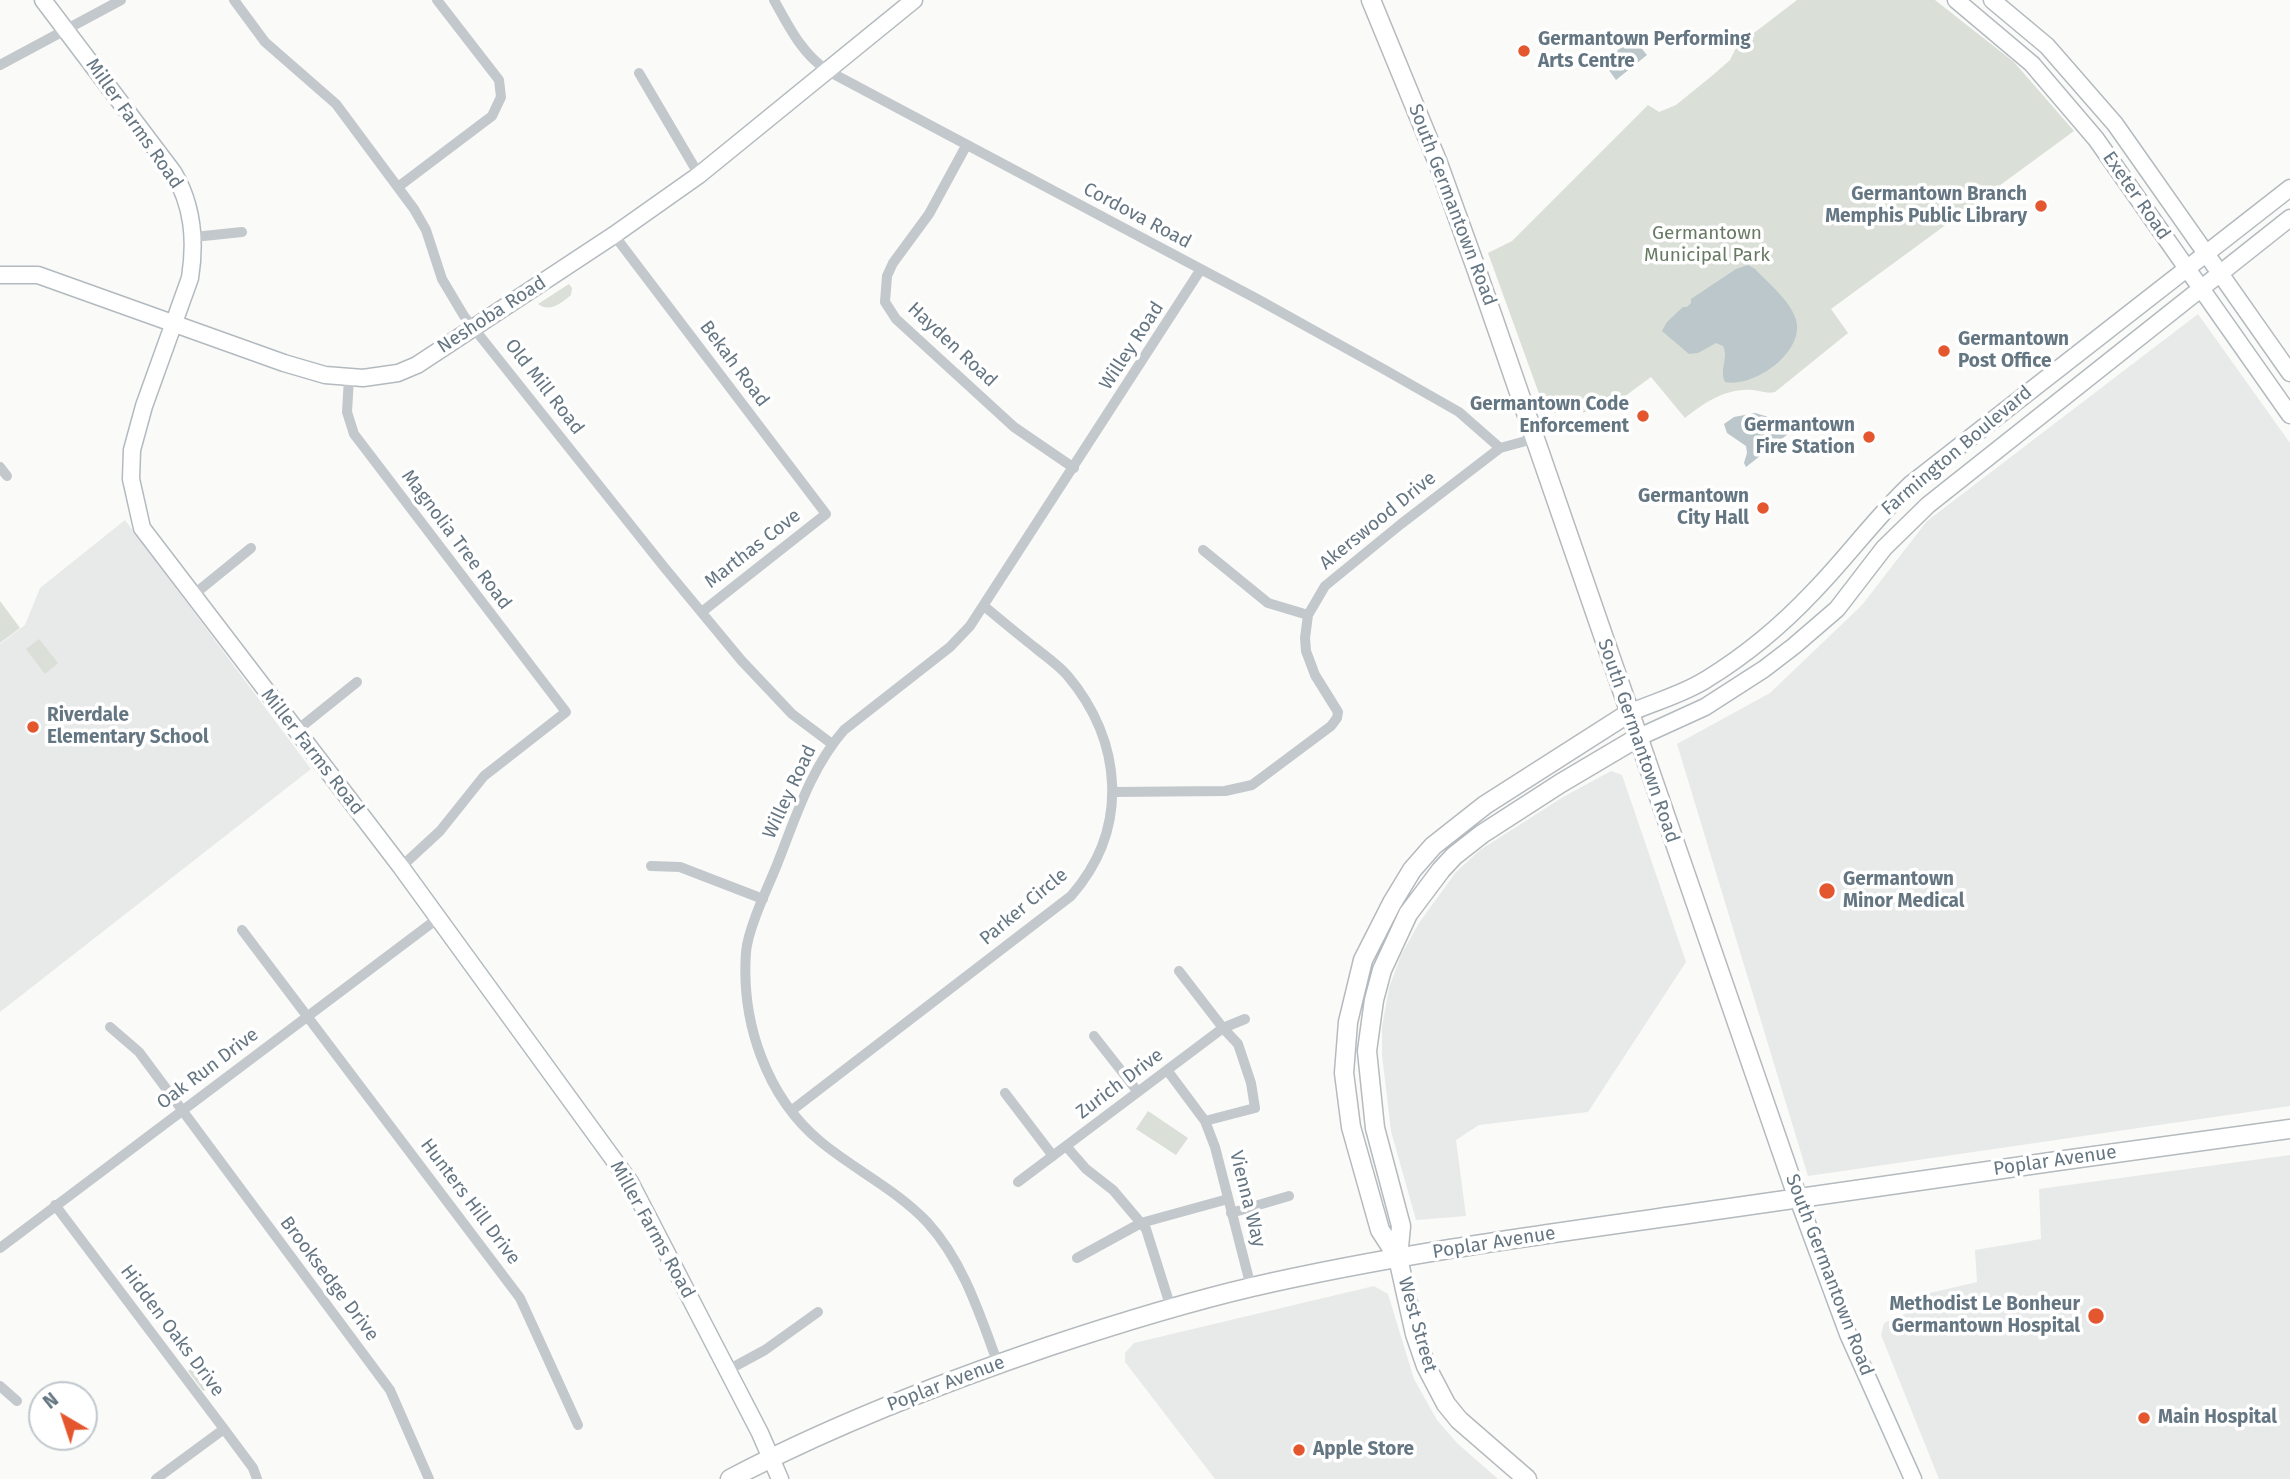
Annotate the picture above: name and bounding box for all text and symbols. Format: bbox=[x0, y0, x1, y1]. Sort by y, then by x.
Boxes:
place label: Germantown Performing Arts Centre bbox=[1538, 29, 1751, 73]
marker: Germantown Performing Arts Centre bbox=[1516, 43, 1532, 59]
street label: Miller Farms Road bbox=[81, 54, 187, 194]
street label: South Germantown Road bbox=[1403, 101, 1501, 309]
street label: Exeter Road bbox=[2097, 147, 2175, 245]
street label: Cordova Road bbox=[1079, 178, 1195, 254]
place label: Germantown Branch Memphis Public Library bbox=[1825, 184, 2027, 228]
marker: Germantown Branch Memphis Public Library bbox=[2033, 198, 2049, 214]
park label: Germantown Municipal Park bbox=[1644, 223, 1770, 267]
street label: Neshoba Road bbox=[433, 271, 551, 359]
street label: Hayden Road bbox=[903, 298, 1001, 392]
street label: Willey Road bbox=[1095, 298, 1169, 394]
street label: Bekah Road bbox=[694, 317, 774, 411]
place label: Germantown Post Office bbox=[1958, 329, 2069, 373]
street label: Old Mill Road bbox=[500, 335, 588, 439]
marker: Germantown Post Office bbox=[1936, 343, 1952, 359]
street label: Farmington Boulevard bbox=[1877, 381, 2037, 521]
place label: Germantown Code Enforcement bbox=[1470, 394, 1629, 438]
marker: Germantown Code Enforcement bbox=[1635, 408, 1651, 424]
place label: Germantown Fire Station bbox=[1744, 415, 1855, 459]
marker: Germantown Fire Station bbox=[1861, 429, 1877, 445]
street label: Magnolia Tree Road bbox=[396, 466, 516, 614]
street label: Akerswood Drive bbox=[1315, 467, 1441, 575]
place label: Germantown City Hall bbox=[1638, 486, 1749, 530]
marker: Germantown City Hall bbox=[1755, 500, 1771, 516]
street label: Marthas Cove bbox=[701, 504, 805, 594]
street label: South Germantown Road bbox=[1592, 636, 1684, 846]
street label: Miller Farms Road bbox=[256, 684, 368, 820]
place label: Riverdale Elementary School bbox=[47, 705, 209, 749]
marker: Riverdale Elementary School bbox=[25, 719, 41, 735]
street label: Willey Road bbox=[758, 742, 822, 842]
street label: Parker Circle bbox=[975, 864, 1073, 950]
place label: Germantown Minor Medical bbox=[1843, 869, 1964, 913]
marker: Germantown Minor Medical bbox=[1817, 881, 1837, 901]
street label: Oak Run Drive bbox=[153, 1023, 263, 1115]
street label: Zurich Drive bbox=[1072, 1044, 1168, 1124]
street label: Hunters Hill Drive bbox=[415, 1134, 525, 1270]
street label: Poplar Avenue bbox=[1992, 1141, 2118, 1181]
street label: Vienna Way bbox=[1224, 1148, 1270, 1250]
street label: Miller Farms Road bbox=[605, 1157, 699, 1303]
street label: South Germantown Road bbox=[1780, 1171, 1878, 1379]
street label: Brooksedge Drive bbox=[275, 1212, 383, 1346]
street label: Poplar Avenue bbox=[1431, 1222, 1557, 1264]
street label: Hidden Oaks Drive bbox=[115, 1261, 229, 1401]
street label: West Street bbox=[1393, 1275, 1441, 1375]
place label: Methodist Le Bonheur Germantown Hospital bbox=[1889, 1294, 2080, 1338]
marker: Methodist Le Bonheur Germantown Hospital bbox=[2086, 1306, 2106, 1326]
street label: Poplar Avenue bbox=[884, 1351, 1008, 1417]
north arrow bbox=[28, 1381, 98, 1451]
text: N bbox=[39, 1388, 63, 1414]
place label: Main Hospital bbox=[2158, 1407, 2277, 1429]
marker: Main Hospital bbox=[2136, 1410, 2152, 1426]
place label: Apple Store bbox=[1313, 1439, 1414, 1461]
marker: Apple Store bbox=[1291, 1442, 1307, 1458]

